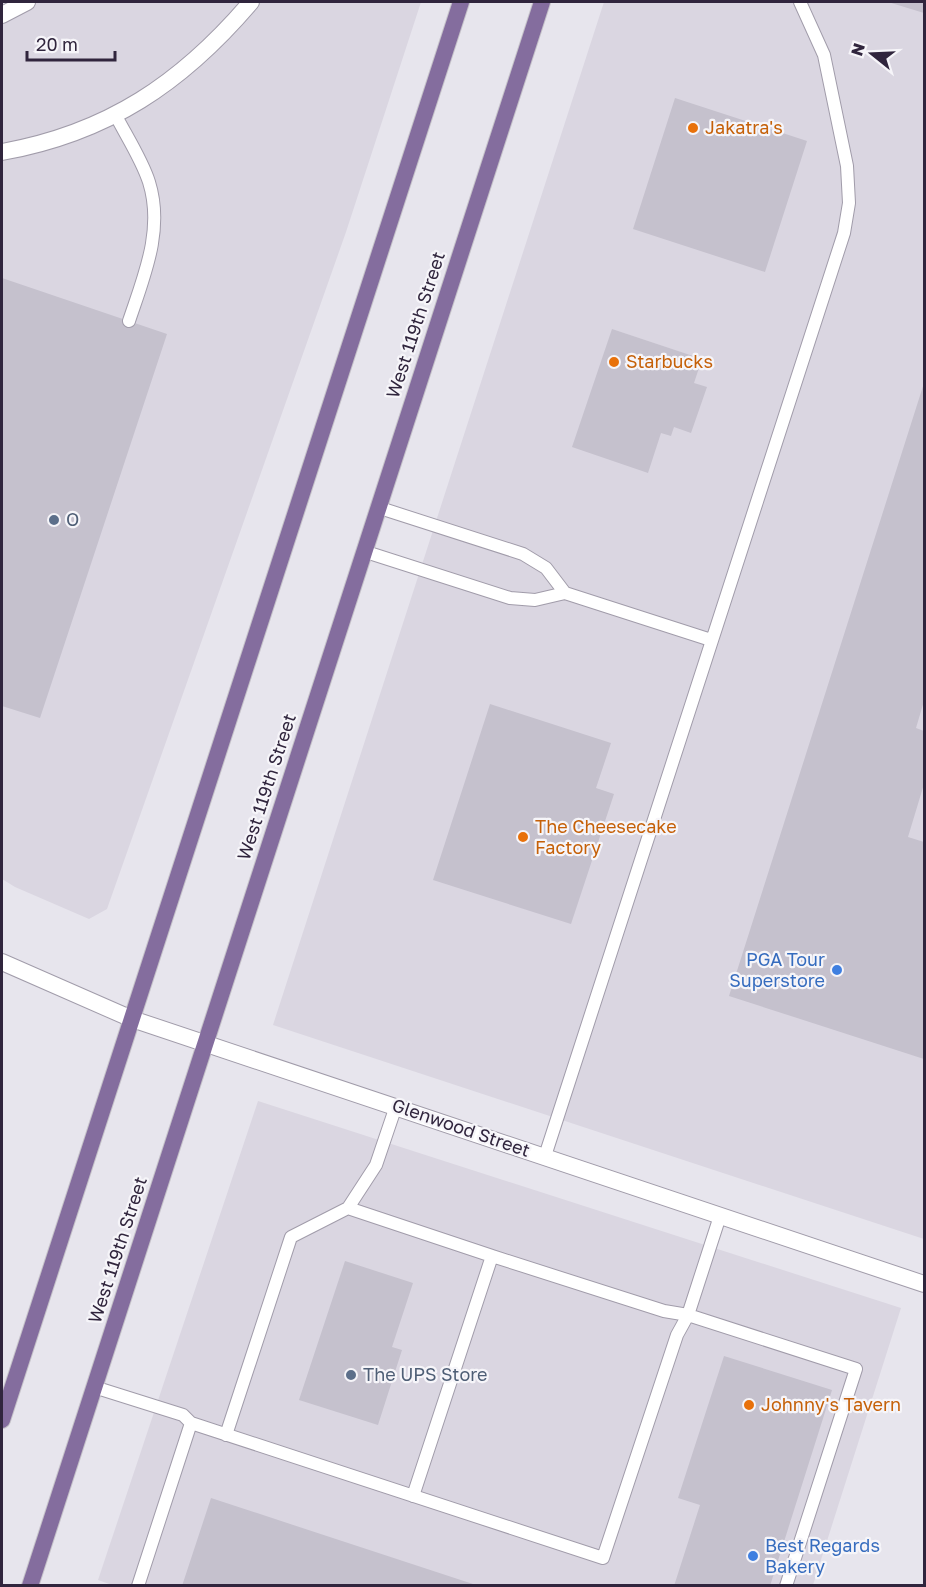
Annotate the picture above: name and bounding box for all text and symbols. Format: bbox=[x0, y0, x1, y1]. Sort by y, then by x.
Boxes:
scale bar bbox=[27, 24, 116, 62]
north arrow bbox=[842, 24, 902, 84]
text: 20 m bbox=[36, 33, 78, 55]
text: N bbox=[846, 40, 869, 58]
place label: Jakatra's bbox=[705, 116, 783, 138]
marker: Jakatra's bbox=[686, 121, 700, 135]
street label: West 119th Street bbox=[381, 249, 449, 401]
place label: Starbucks bbox=[626, 350, 713, 372]
marker: Starbucks bbox=[607, 355, 621, 369]
place label: O bbox=[66, 508, 79, 530]
marker: O bbox=[47, 513, 61, 527]
street label: West 119th Street bbox=[232, 711, 300, 863]
place label: The Cheesecake Factory bbox=[535, 815, 677, 858]
marker: The Cheesecake Factory bbox=[516, 830, 530, 844]
place label: PGA Tour Superstore bbox=[729, 948, 825, 991]
marker: PGA Tour Superstore bbox=[830, 963, 844, 977]
street label: Glenwood Street bbox=[389, 1093, 533, 1161]
street label: West 119th Street bbox=[83, 1174, 151, 1326]
place label: The UPS Store bbox=[363, 1363, 488, 1385]
marker: The UPS Store bbox=[344, 1368, 358, 1382]
place label: Johnny's Tavern bbox=[761, 1393, 901, 1415]
marker: Johnny's Tavern bbox=[742, 1398, 756, 1412]
place label: Best Regards Bakery bbox=[765, 1534, 880, 1577]
marker: Best Regards Bakery bbox=[746, 1549, 760, 1563]

